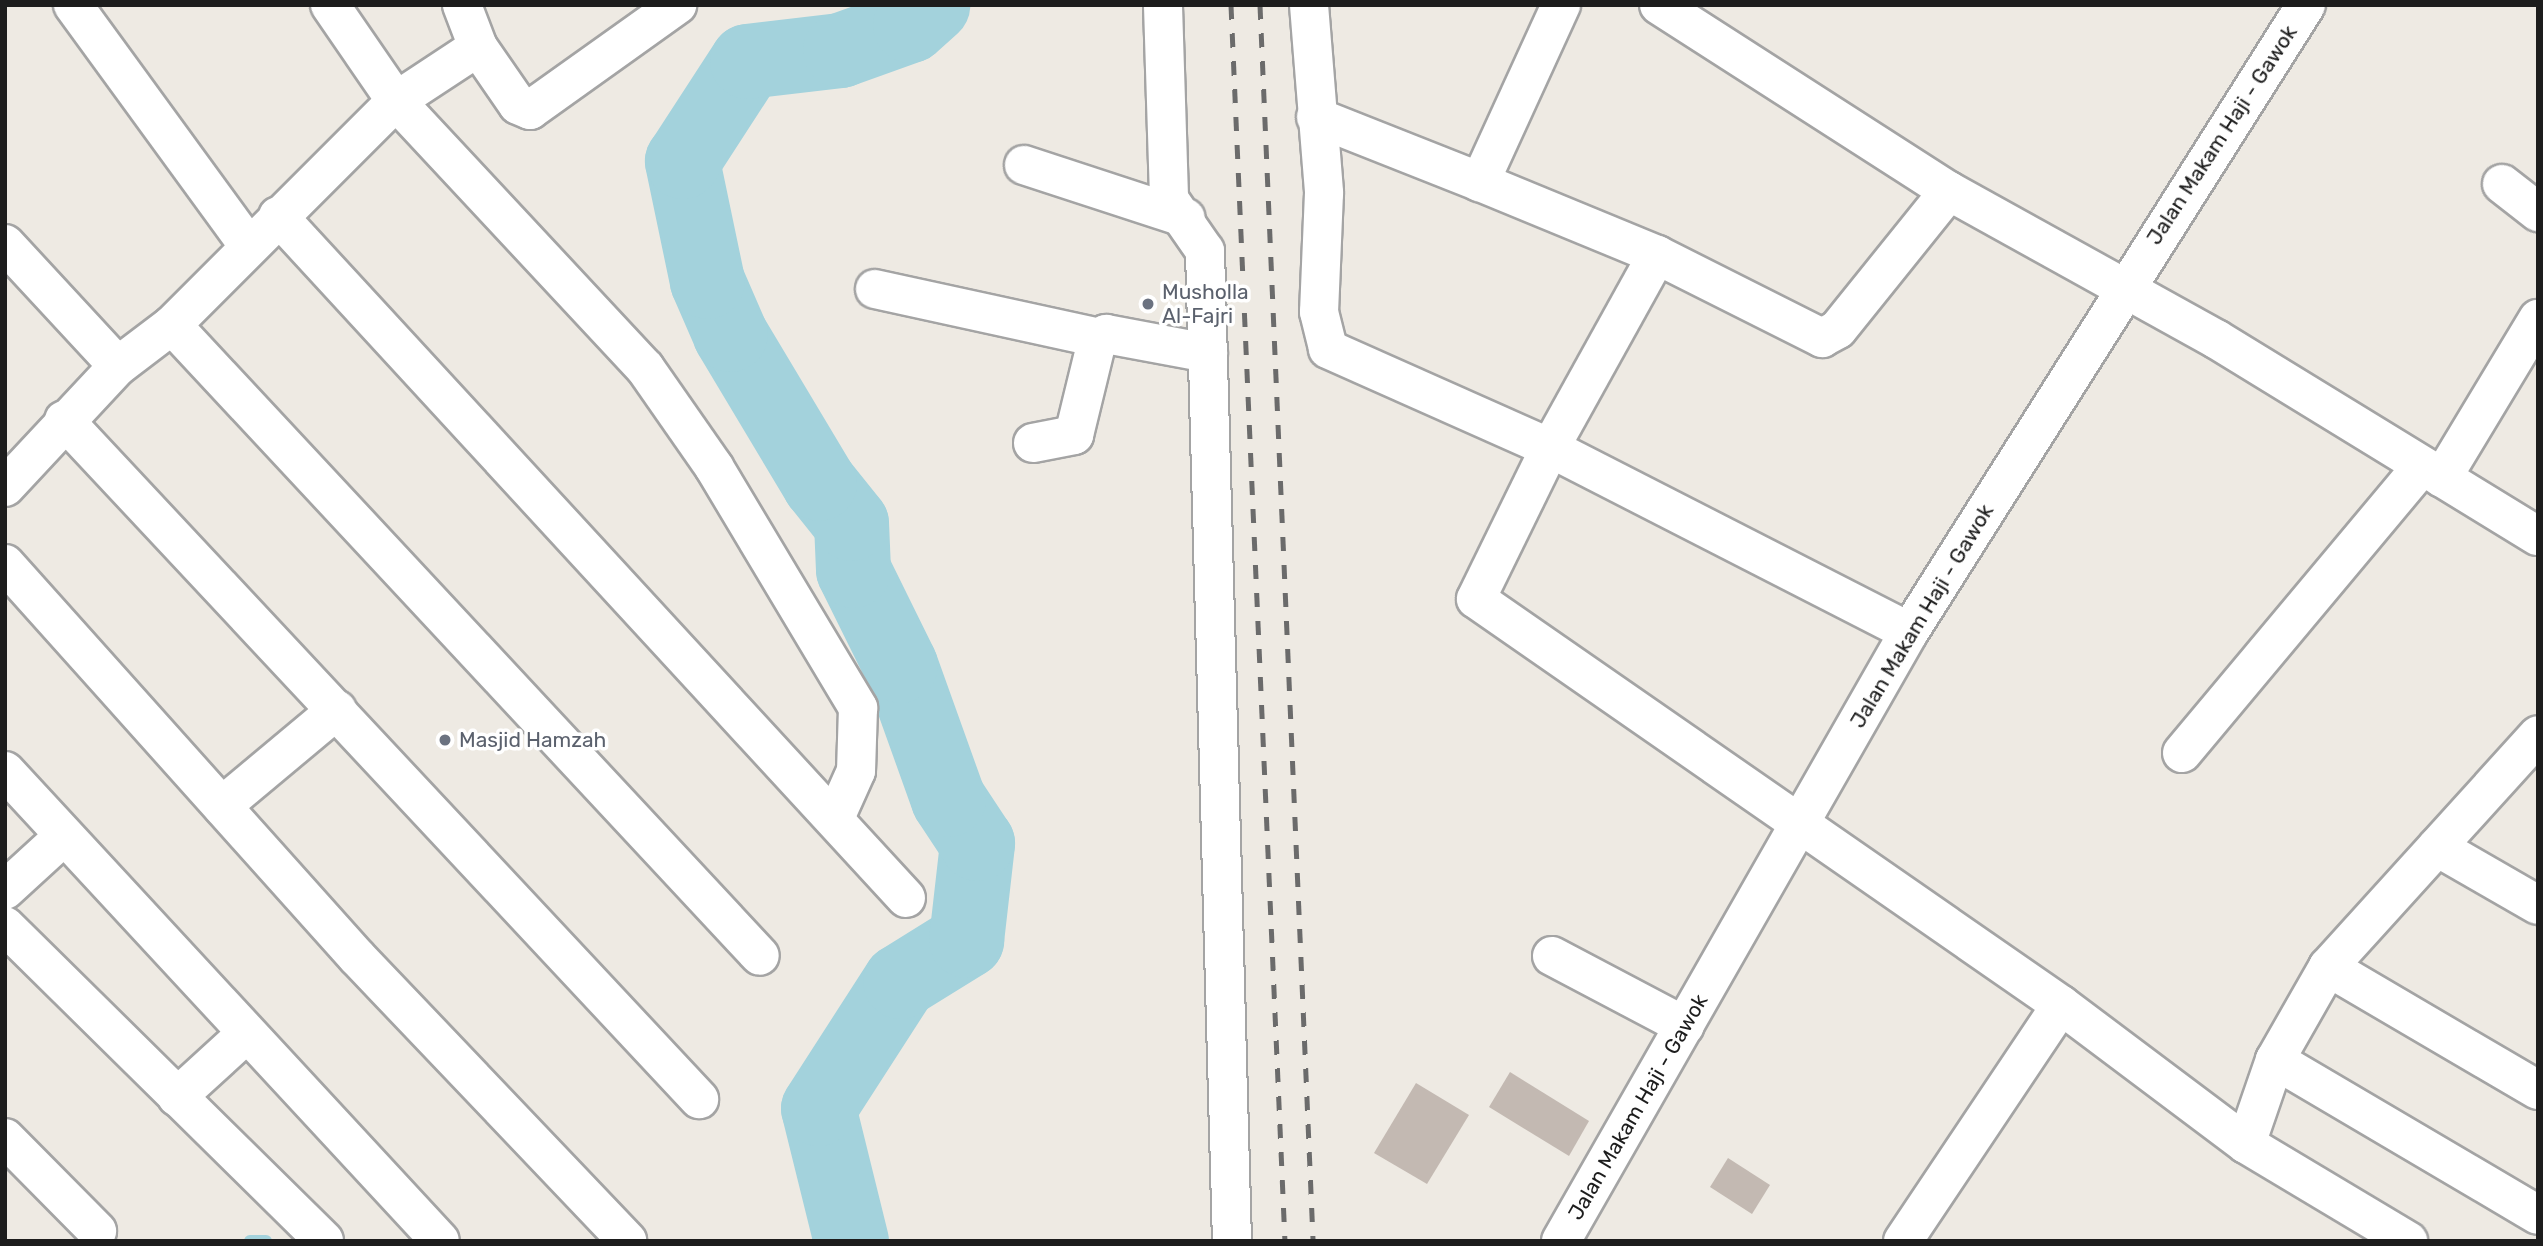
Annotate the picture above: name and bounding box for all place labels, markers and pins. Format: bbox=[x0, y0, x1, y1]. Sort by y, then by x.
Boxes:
place label: Musholla Al-Fajri bbox=[1162, 279, 1249, 329]
marker: Musholla Al-Fajri bbox=[1140, 296, 1156, 312]
place label: Masjid Hamzah bbox=[459, 727, 606, 753]
marker: Masjid Hamzah bbox=[437, 732, 453, 748]

